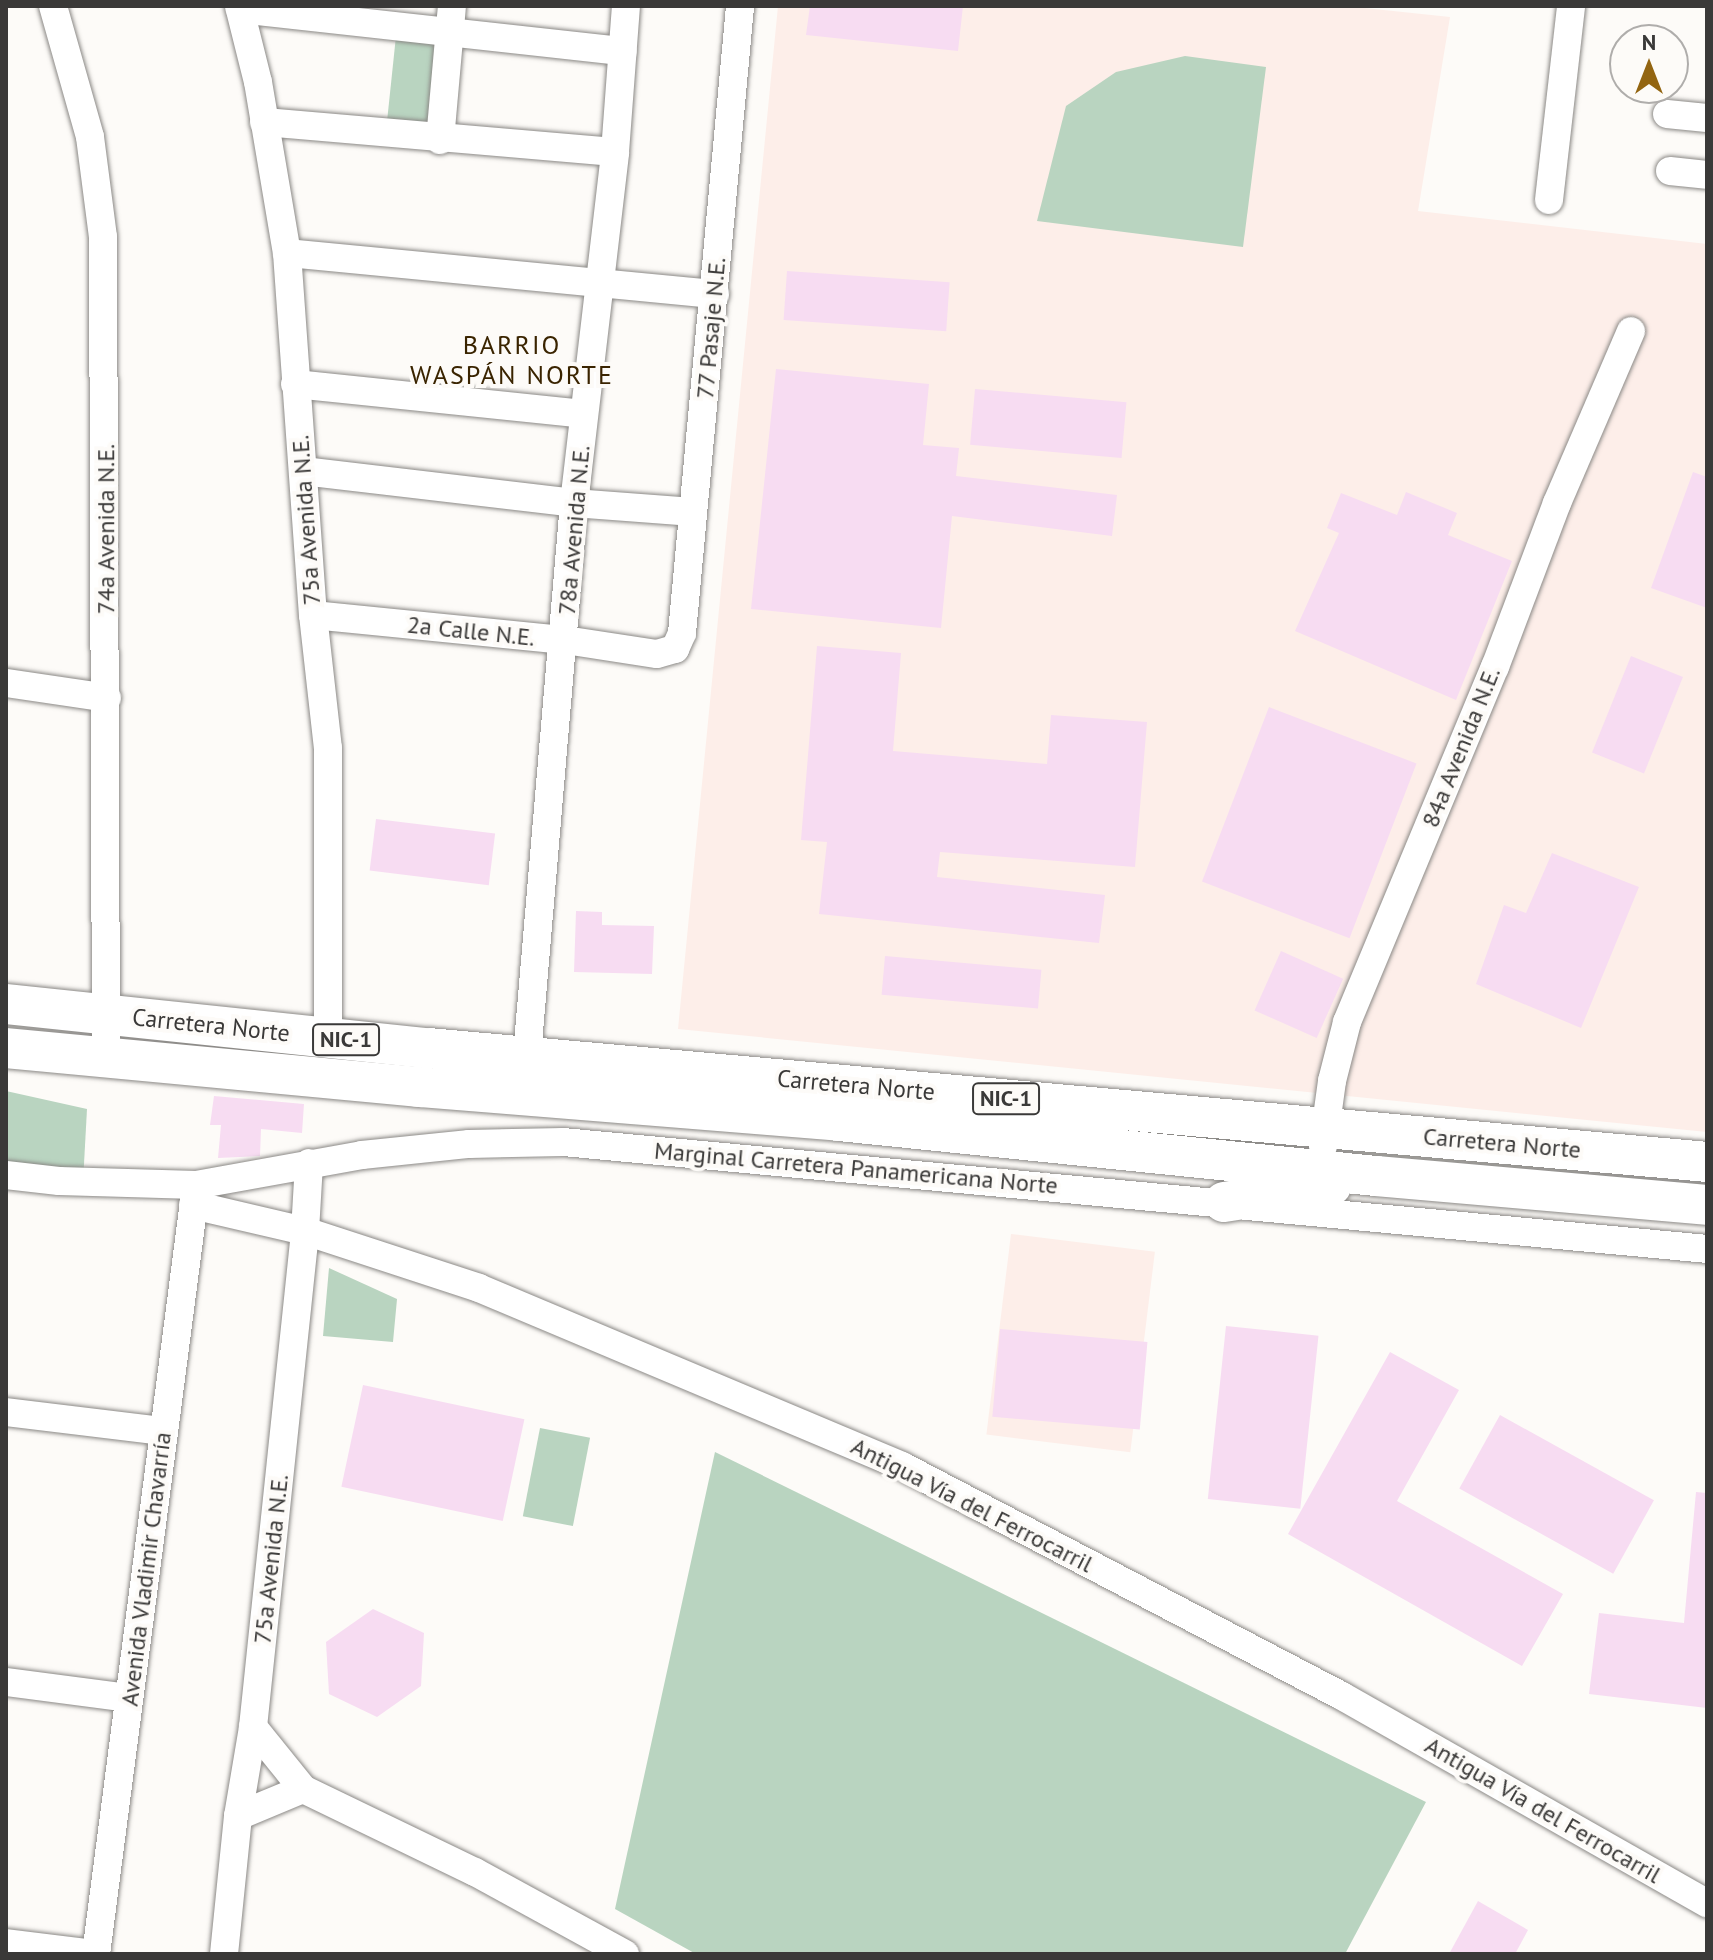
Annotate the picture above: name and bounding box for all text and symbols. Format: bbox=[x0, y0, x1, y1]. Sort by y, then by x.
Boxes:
north arrow bbox=[1609, 24, 1689, 104]
text: N bbox=[1642, 28, 1656, 56]
street label: 77 Pasaje N.E. bbox=[690, 255, 732, 401]
district label: BARRIO WASPÁN NORTE bbox=[410, 329, 614, 390]
street label: 75a Avenida N.E. bbox=[286, 434, 326, 606]
street label: 74a Avenida N.E. bbox=[92, 443, 120, 615]
street label: 78a Avenida N.E. bbox=[552, 443, 596, 617]
street label: 2a Calle N.E. bbox=[406, 610, 536, 652]
street label: 84a Avenida N.E. bbox=[1416, 662, 1506, 832]
street label: Carretera Norte bbox=[131, 1002, 291, 1048]
road number: NIC-1 bbox=[312, 1022, 380, 1058]
street label: Carretera Norte bbox=[776, 1064, 936, 1106]
road number: NIC-1 bbox=[972, 1081, 1040, 1117]
street label: Carretera Norte bbox=[1422, 1122, 1582, 1164]
street label: Marginal Carretera Panamericana Norte bbox=[653, 1136, 1059, 1200]
street label: Avenida Vladimir Chavarría bbox=[115, 1430, 177, 1708]
street label: Antigua Vía del Ferrocarril bbox=[846, 1431, 1098, 1579]
street label: 75a Avenida N.E. bbox=[248, 1472, 294, 1646]
street label: Antigua Vía del Ferrocarril bbox=[1420, 1731, 1666, 1889]

